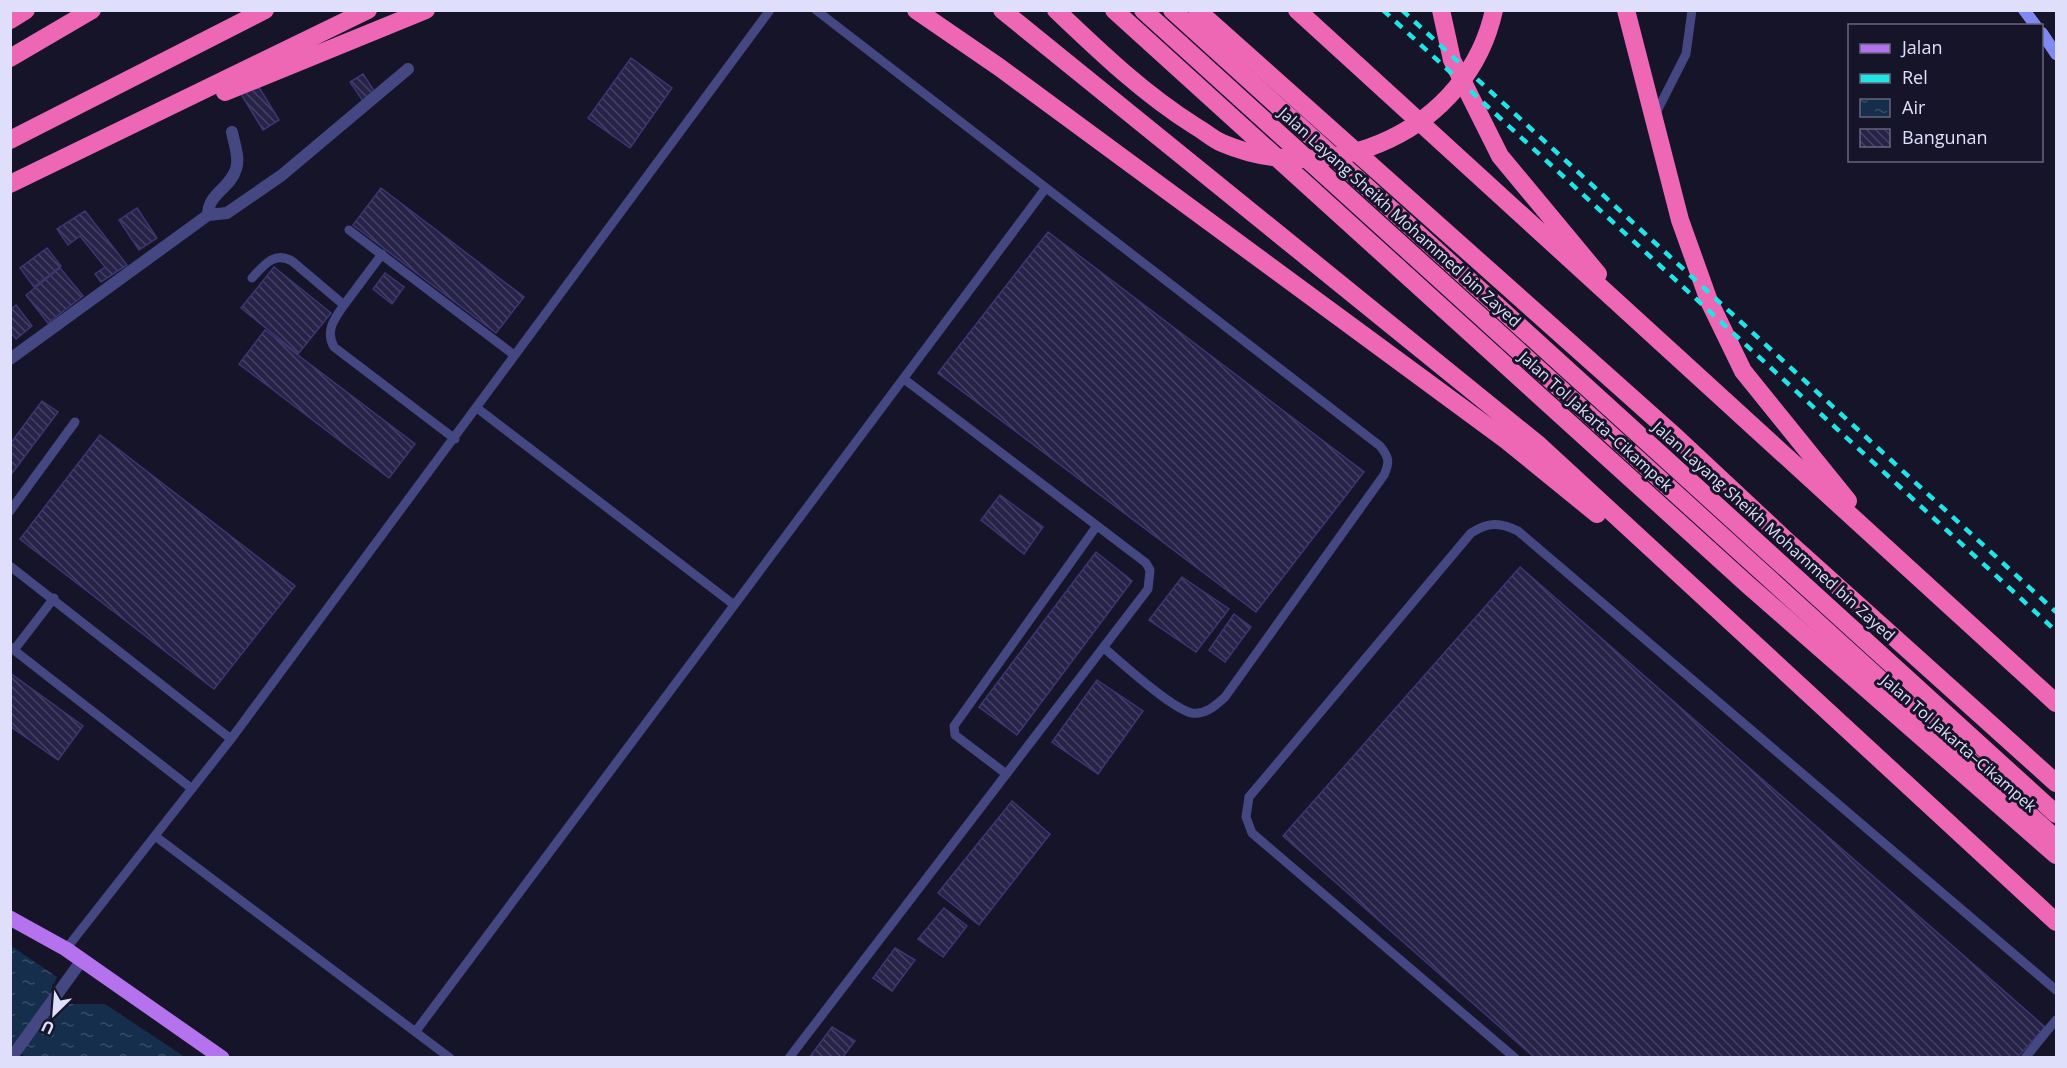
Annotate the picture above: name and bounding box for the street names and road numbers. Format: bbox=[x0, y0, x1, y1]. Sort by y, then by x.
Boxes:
street label: Jalan Layang Sheikh Mohammed bin Zayed bbox=[1273, 101, 1526, 332]
street label: Jalan Tol Jakarta–Cikampek bbox=[1513, 345, 1678, 496]
street label: Jalan Layang Sheikh Mohammed bin Zayed bbox=[1647, 415, 1900, 646]
street label: Jalan Tol Jakarta–Cikampek bbox=[1875, 668, 2042, 817]

